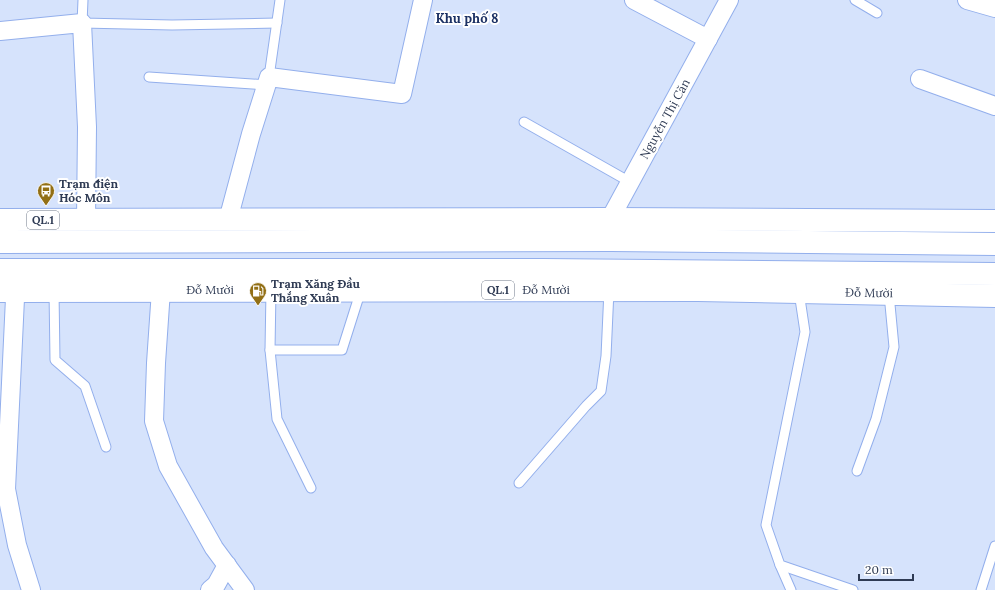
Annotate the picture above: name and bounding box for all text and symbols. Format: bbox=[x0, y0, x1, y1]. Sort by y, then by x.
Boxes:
district label: Khu phố 8 bbox=[436, 10, 498, 27]
street label: Nguyễn Thị Căn bbox=[636, 76, 693, 161]
place label: Trạm điện Hóc Môn bbox=[59, 176, 119, 205]
bus stop icon: Trạm điện Hóc Môn bbox=[36, 181, 56, 206]
road number: QL.1 bbox=[27, 211, 59, 229]
place label: Trạm Xăng Đầu Thắng Xuân bbox=[271, 276, 361, 305]
fuel station icon: Trạm Xăng Đầu Thắng Xuân bbox=[248, 281, 268, 306]
road number: QL.1 bbox=[482, 281, 514, 299]
street label: Đỗ Mười bbox=[186, 282, 234, 297]
street label: Đỗ Mười bbox=[522, 282, 570, 297]
street label: Đỗ Mười bbox=[845, 285, 893, 300]
scale bar bbox=[859, 556, 913, 582]
text: 20 m bbox=[865, 562, 893, 577]

